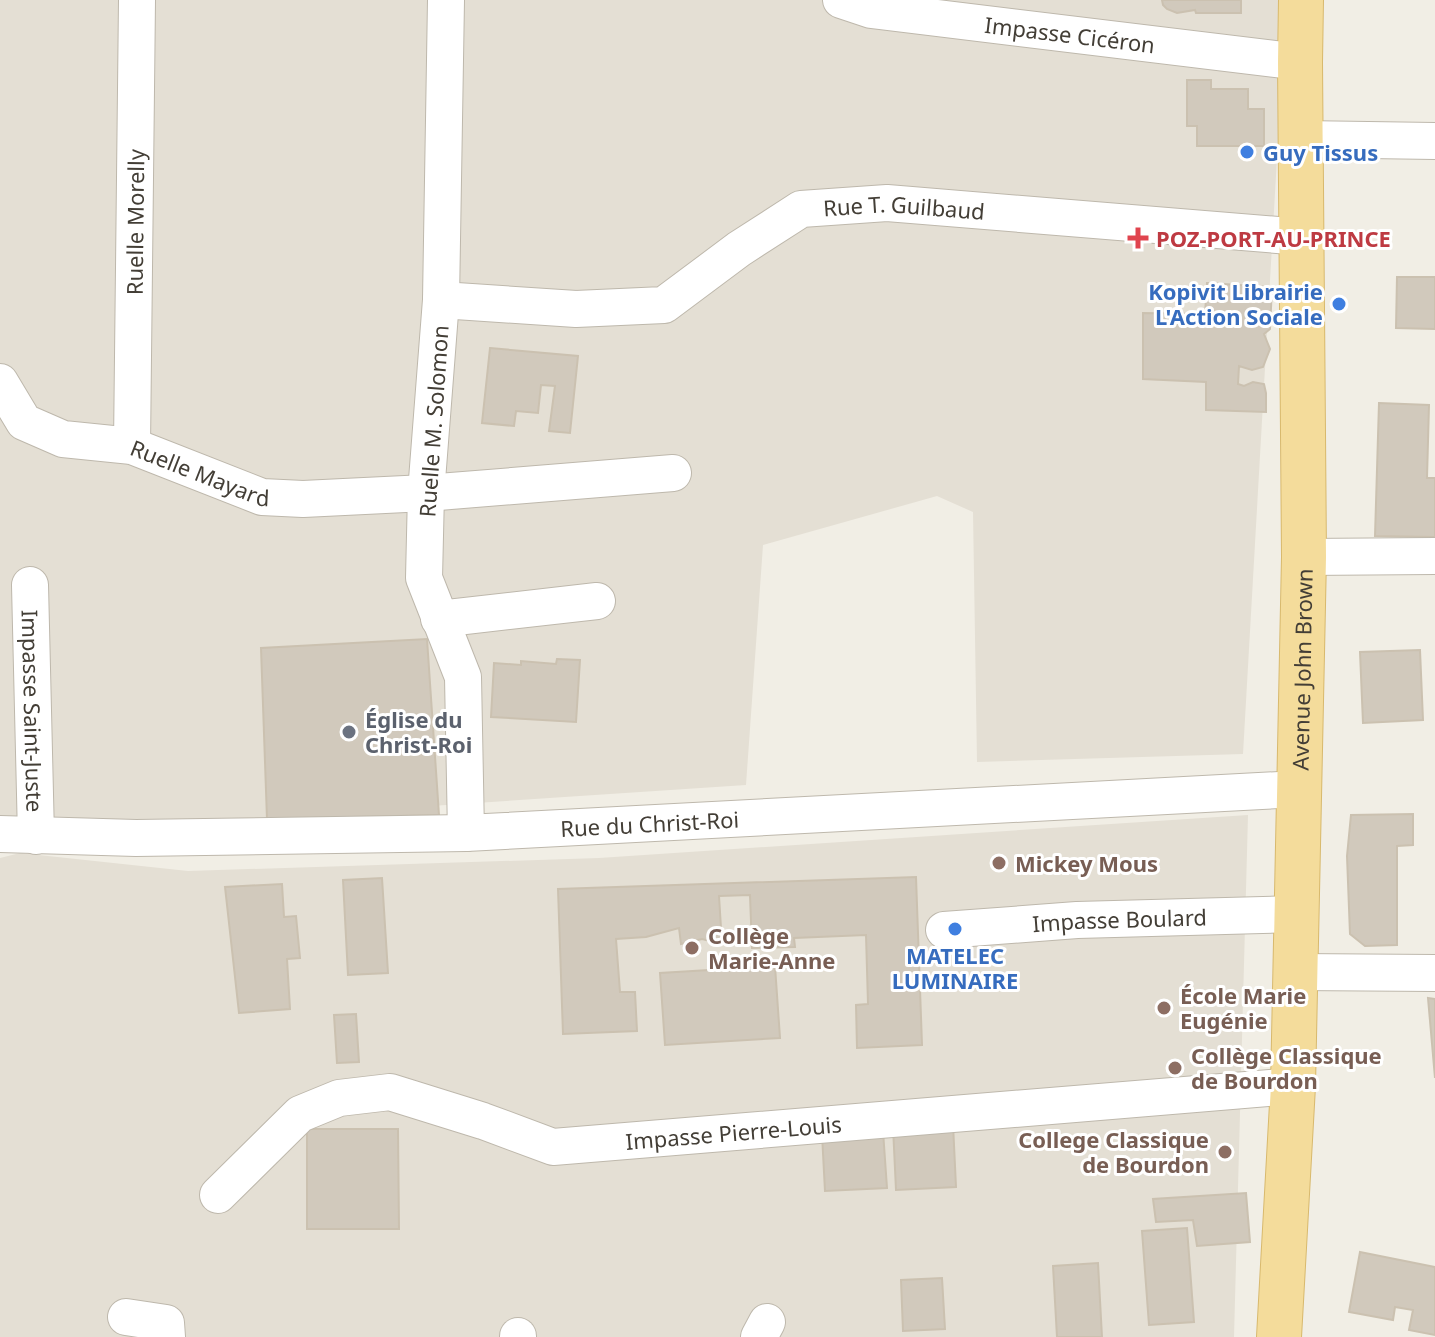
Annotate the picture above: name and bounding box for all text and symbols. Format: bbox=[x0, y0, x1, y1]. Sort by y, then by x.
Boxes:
street label: Impasse Cicéron bbox=[983, 9, 1157, 59]
place label: Guy Tissus bbox=[1263, 137, 1378, 167]
marker: Guy Tissus bbox=[1238, 143, 1256, 161]
street label: Ruelle Morelly bbox=[119, 148, 150, 295]
street label: Rue T. Guilbaud bbox=[822, 188, 986, 226]
place label: POZ-PORT-AU-PRINCE bbox=[1156, 223, 1391, 253]
marker: POZ-PORT-AU-PRINCE bbox=[1127, 227, 1149, 249]
place label: Kopivit Librairie L'Action Sociale bbox=[1148, 276, 1323, 331]
marker: Kopivit Librairie L'Action Sociale bbox=[1330, 295, 1348, 313]
street label: Ruelle M. Solomon bbox=[411, 324, 455, 518]
street label: Ruelle Mayard bbox=[126, 432, 270, 512]
street label: Avenue John Brown bbox=[1285, 568, 1319, 771]
street label: Impasse Saint-Juste bbox=[16, 609, 50, 813]
place label: Église du Christ-Roi bbox=[365, 704, 472, 759]
marker: Église du Christ-Roi bbox=[340, 723, 358, 741]
street label: Rue du Christ-Roi bbox=[560, 804, 740, 843]
place label: Mickey Mous bbox=[1015, 848, 1158, 878]
marker: Mickey Mous bbox=[990, 854, 1008, 872]
street label: Impasse Boulard bbox=[1031, 901, 1207, 938]
place label: Collège Marie-Anne bbox=[708, 920, 835, 975]
marker: MATELEC LUMINAIRE bbox=[946, 920, 964, 938]
marker: Collège Marie-Anne bbox=[683, 939, 701, 957]
place label: MATELEC LUMINAIRE bbox=[892, 940, 1018, 995]
place label: École Marie Eugénie bbox=[1180, 980, 1306, 1035]
marker: École Marie Eugénie bbox=[1155, 999, 1173, 1017]
place label: Collège Classique de Bourdon bbox=[1191, 1040, 1382, 1095]
marker: Collège Classique de Bourdon bbox=[1166, 1059, 1184, 1077]
street label: Impasse Pierre-Louis bbox=[624, 1108, 843, 1156]
place label: College Classique de Bourdon bbox=[1018, 1124, 1209, 1179]
marker: College Classique de Bourdon bbox=[1216, 1143, 1234, 1161]

